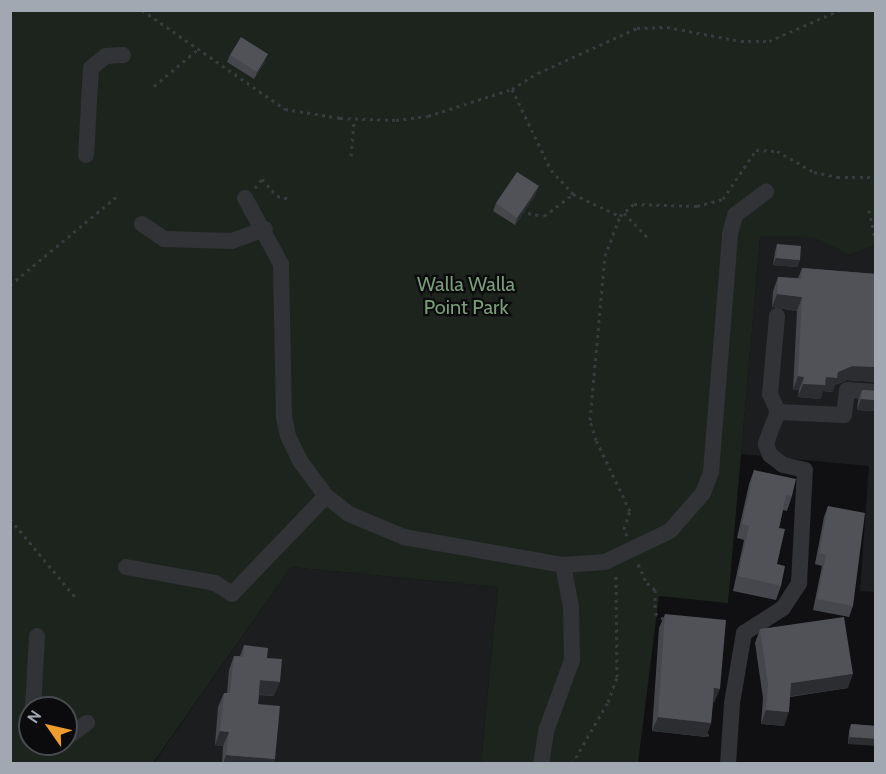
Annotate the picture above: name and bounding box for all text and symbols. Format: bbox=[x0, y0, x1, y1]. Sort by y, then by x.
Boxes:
park label: Walla Walla Point Park bbox=[417, 273, 515, 320]
north arrow bbox=[18, 696, 78, 756]
text: N bbox=[23, 707, 45, 727]

